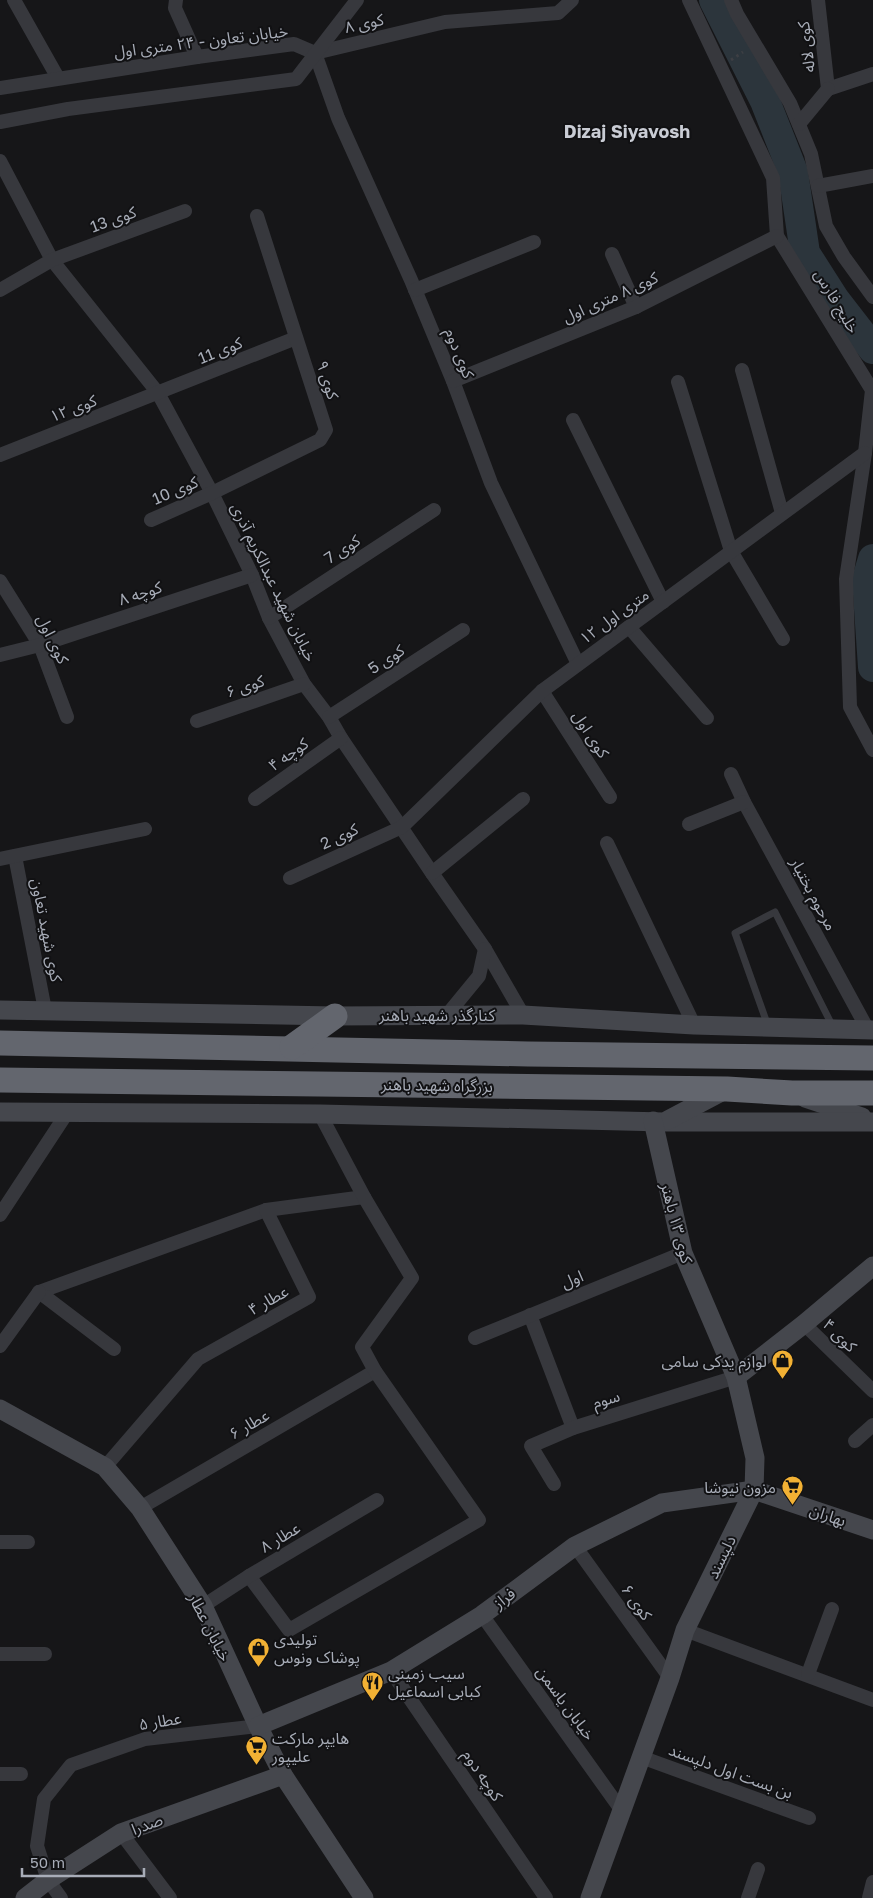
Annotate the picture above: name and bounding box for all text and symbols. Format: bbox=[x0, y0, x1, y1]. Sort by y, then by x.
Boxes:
street label: کوی ۸ bbox=[343, 9, 386, 37]
street label: خیابان تعاون - ۲۴ متری اول bbox=[113, 20, 289, 63]
street label: کوی لاله bbox=[793, 20, 819, 74]
district label: Dizaj Siyavosh bbox=[564, 120, 690, 142]
street label: کوی 13 bbox=[87, 201, 139, 237]
street label: خلیج فارس bbox=[808, 265, 864, 338]
street label: کوی ۸ متری اول bbox=[559, 267, 662, 328]
street label: کوی دوم bbox=[438, 325, 479, 383]
street label: کوی 11 bbox=[195, 332, 245, 368]
street label: کوی ۹ bbox=[312, 358, 344, 402]
street label: کوی ۱۲ bbox=[47, 390, 100, 426]
street label: کوی 10 bbox=[149, 471, 201, 509]
street label: خیابان شهید عبدالکریم آذری bbox=[224, 499, 321, 666]
street label: کوی 7 bbox=[320, 530, 364, 568]
street label: کوچه ۸ bbox=[116, 576, 165, 610]
street label: ۱۲ متری اول bbox=[575, 584, 653, 649]
street label: کوی اول bbox=[32, 611, 74, 668]
street label: کوی 5 bbox=[364, 640, 408, 678]
street label: کوی ۶ bbox=[223, 670, 267, 702]
street label: کوی اول bbox=[568, 707, 614, 762]
street label: کوچه ۴ bbox=[264, 733, 313, 776]
street label: کوی 2 bbox=[317, 818, 362, 853]
street label: مرحوم بختیار bbox=[783, 853, 842, 935]
street label: کوی شهید تعاون bbox=[27, 876, 67, 984]
street label: کنارگذر شهید باهنر bbox=[378, 1005, 495, 1025]
street label: بزرگراه شهید باهنر bbox=[380, 1074, 493, 1096]
street label: کوی ۱۳ باهنر bbox=[656, 1180, 697, 1266]
street label: اول bbox=[558, 1266, 586, 1293]
street label: عطار ۴ bbox=[244, 1281, 292, 1319]
street label: کوی ۴ bbox=[819, 1314, 861, 1356]
shop icon: لوازم یدکی سامی bbox=[771, 1349, 795, 1380]
place label: لوازم یدکی سامی bbox=[661, 1351, 767, 1374]
street label: سوم bbox=[590, 1385, 623, 1416]
street label: عطار ۶ bbox=[225, 1405, 273, 1443]
supermarket icon: مزون نیوشا bbox=[780, 1475, 804, 1506]
place label: مزون نیوشا bbox=[704, 1477, 776, 1497]
street label: بهاران bbox=[807, 1499, 849, 1531]
street label: عطار ۸ bbox=[256, 1517, 304, 1557]
street label: دلپسند bbox=[702, 1532, 741, 1582]
street label: کوی ۶ bbox=[617, 1580, 657, 1624]
street label: فراز bbox=[488, 1583, 519, 1613]
street label: خیابان عطار bbox=[184, 1589, 236, 1664]
place label: تولیدی پوشاک ونوس bbox=[274, 1629, 360, 1668]
shop icon: تولیدی پوشاک ونوس bbox=[246, 1636, 270, 1667]
street label: خیابان یاسمن bbox=[532, 1662, 600, 1744]
place label: سیب زمینی کبابی اسماعیل bbox=[388, 1663, 481, 1701]
restaurant icon: سیب زمینی کبابی اسماعیل bbox=[360, 1670, 384, 1701]
street label: عطار ۵ bbox=[137, 1708, 183, 1734]
place label: هایپر مارکت علیپور bbox=[271, 1728, 349, 1767]
supermarket icon: هایپر مارکت علیپور bbox=[244, 1735, 268, 1766]
street label: بن بست اول دلپسند bbox=[666, 1739, 796, 1804]
street label: کوچه دوم bbox=[456, 1745, 508, 1807]
street label: صدرا bbox=[128, 1809, 166, 1839]
scale bar bbox=[22, 1846, 145, 1878]
text: 50 m bbox=[30, 1853, 65, 1871]

